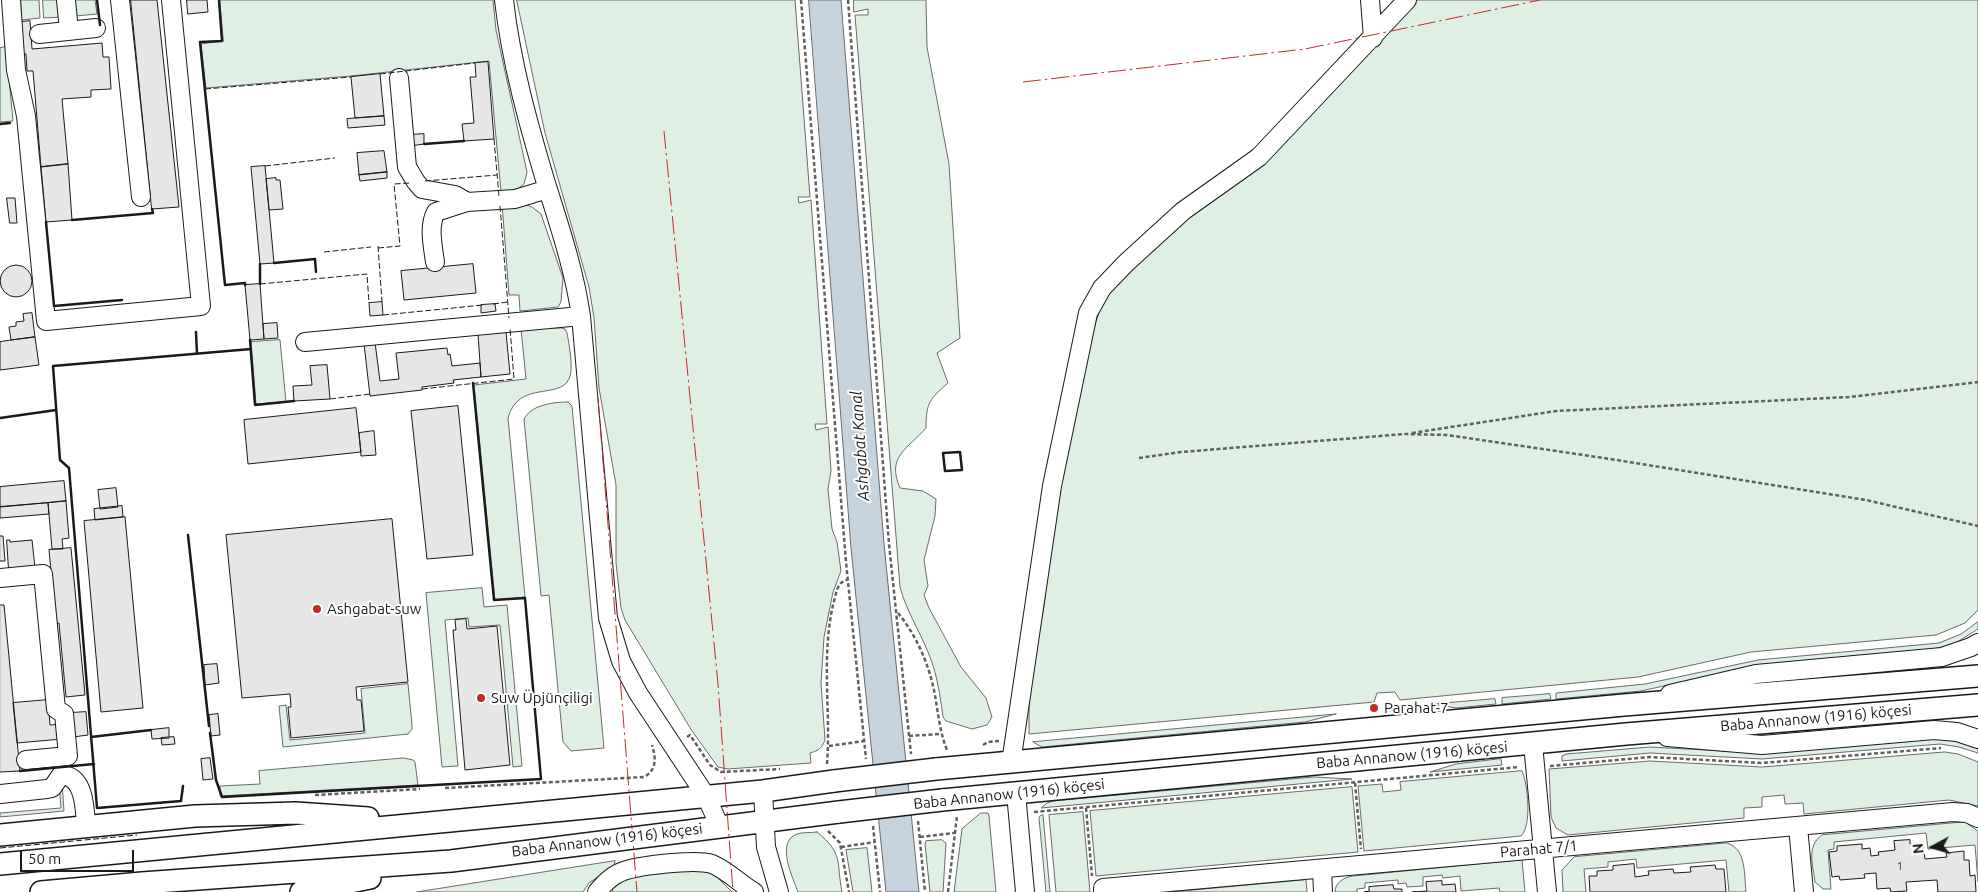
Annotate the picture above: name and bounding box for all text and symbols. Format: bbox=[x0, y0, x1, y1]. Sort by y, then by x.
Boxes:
water label: Ashgabat Kanal bbox=[847, 390, 873, 502]
place label: Ashgabat-suw bbox=[327, 600, 421, 618]
marker: Ashgabat-suw bbox=[311, 603, 323, 615]
place label: Suw Üpjünçiligi bbox=[491, 689, 593, 707]
marker: Suw Üpjünçiligi bbox=[475, 692, 487, 704]
place label: Parahat-7 bbox=[1384, 699, 1448, 717]
street label: Baba Annanow (1916) köçesi bbox=[1719, 701, 1913, 735]
marker: Parahat-7 bbox=[1368, 702, 1380, 714]
street label: Baba Annanow (1916) köçesi bbox=[1315, 738, 1509, 772]
street label: Baba Annanow (1916) köçesi bbox=[912, 775, 1106, 813]
street label: Baba Annanow (1916) köçesi bbox=[510, 819, 704, 861]
north arrow bbox=[1908, 822, 1958, 872]
street label: Parahat 7/1 bbox=[1499, 837, 1579, 861]
scale bar bbox=[22, 840, 136, 872]
text: N bbox=[1910, 843, 1927, 855]
text: 50 m bbox=[28, 850, 61, 867]
house number: 1 bbox=[1897, 859, 1903, 873]

